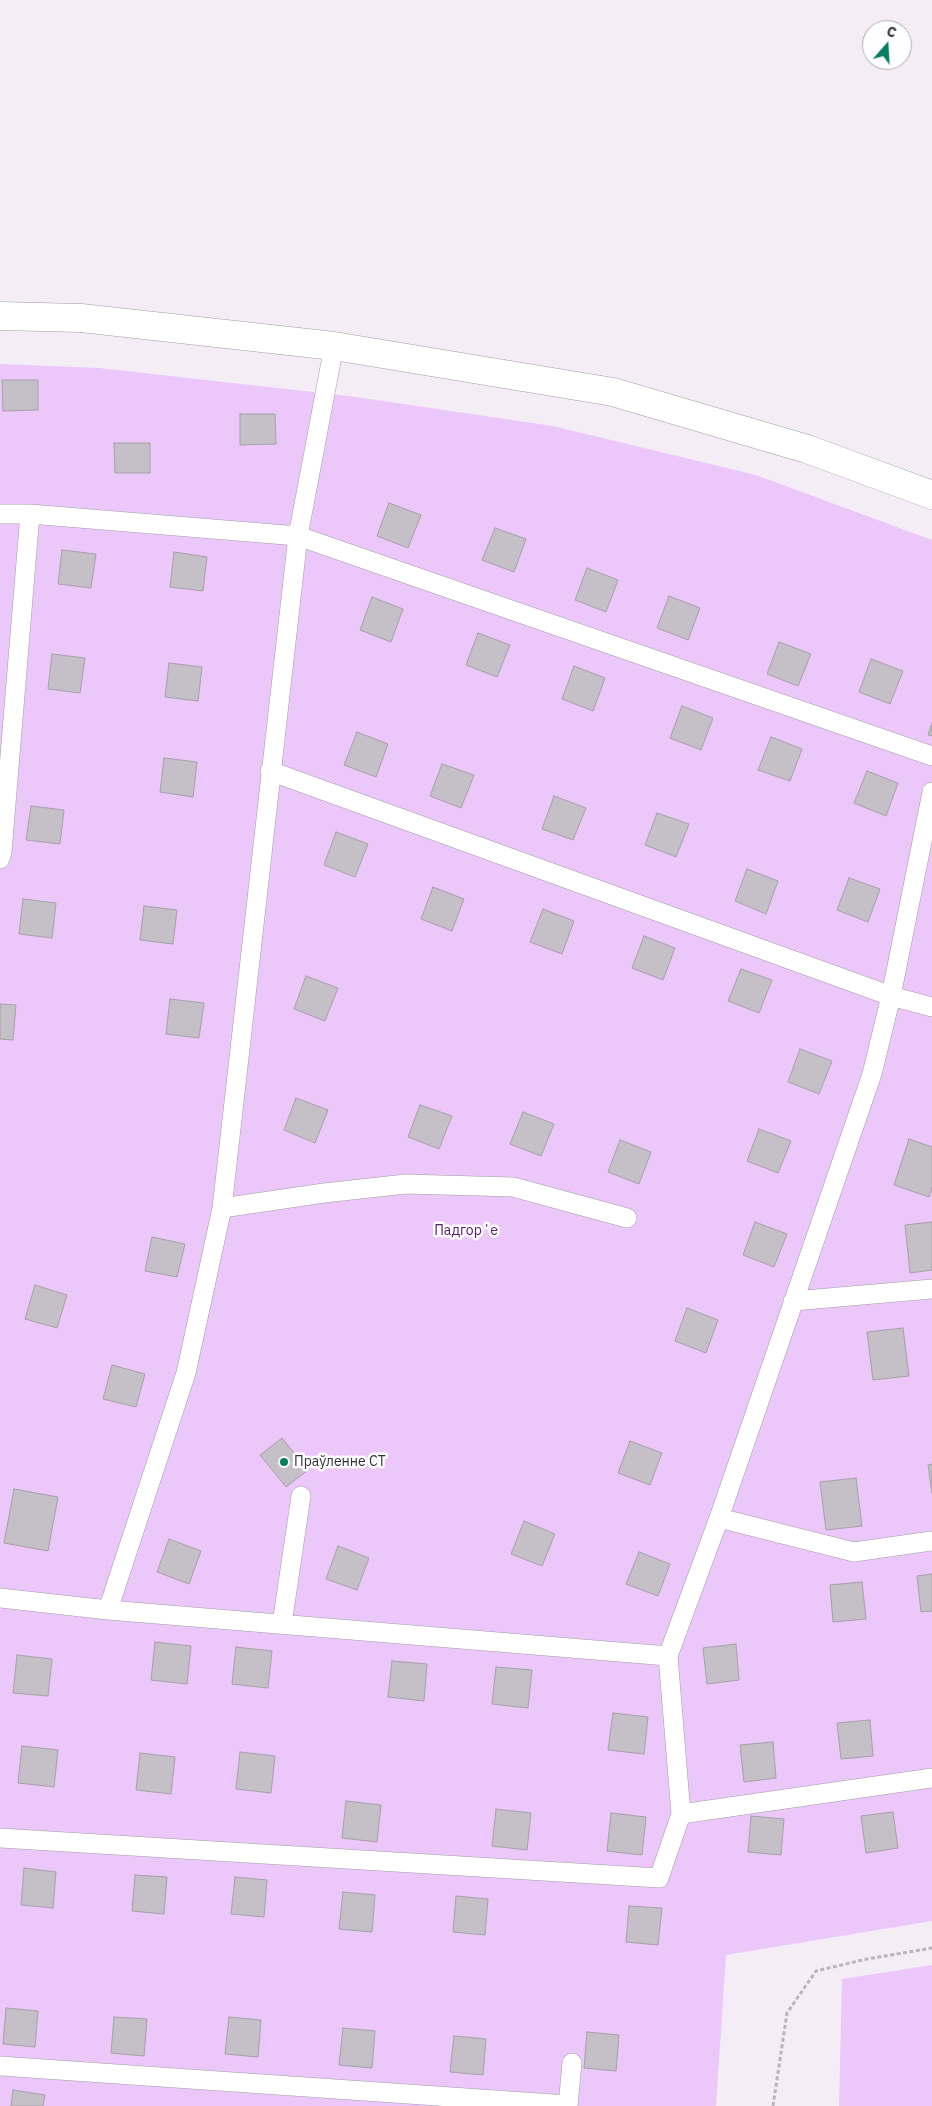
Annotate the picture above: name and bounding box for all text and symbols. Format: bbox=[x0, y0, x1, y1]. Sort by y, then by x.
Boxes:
north arrow bbox=[862, 20, 912, 70]
text: С bbox=[884, 22, 899, 42]
park label: Падгорʼе bbox=[434, 1223, 498, 1239]
place label: Праўленне СТ bbox=[294, 1454, 386, 1470]
marker: Праўленне СТ bbox=[278, 1456, 290, 1468]

